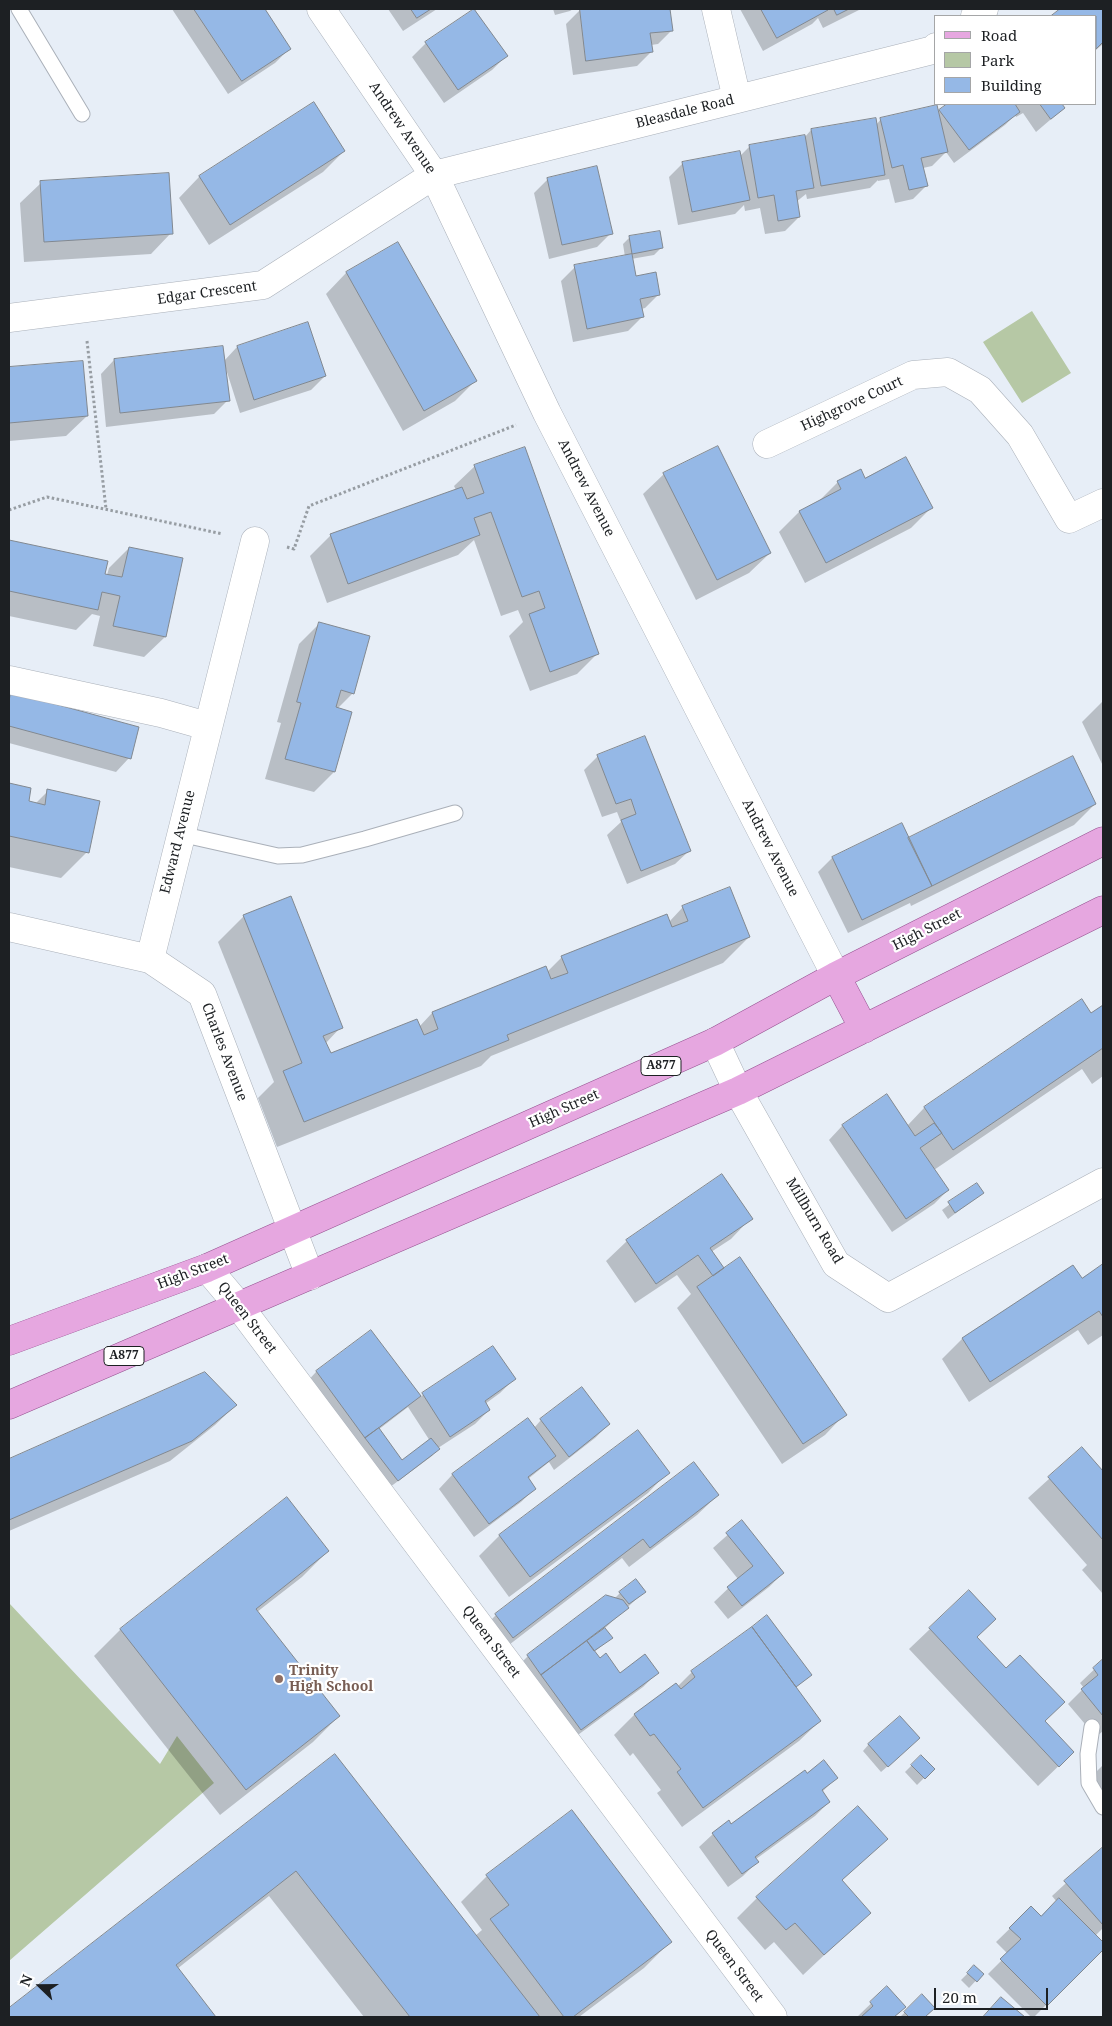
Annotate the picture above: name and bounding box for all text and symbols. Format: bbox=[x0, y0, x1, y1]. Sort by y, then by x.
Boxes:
legend bbox=[934, 15, 1097, 105]
text: Road bbox=[981, 25, 1017, 45]
text: Park bbox=[981, 50, 1014, 70]
text: Building bbox=[981, 75, 1042, 95]
street label: Andrew Avenue bbox=[365, 79, 439, 177]
street label: Bleasdale Road bbox=[634, 92, 736, 132]
street label: Edgar Crescent bbox=[156, 278, 258, 308]
street label: Highgrove Court bbox=[798, 373, 906, 435]
street label: Andrew Avenue bbox=[554, 436, 618, 540]
street label: Edward Avenue bbox=[157, 788, 199, 896]
street label: Andrew Avenue bbox=[738, 796, 802, 900]
street label: High Street bbox=[890, 906, 964, 954]
street label: Charles Avenue bbox=[198, 1001, 250, 1103]
road number: A877 bbox=[641, 1056, 681, 1076]
street label: High Street bbox=[526, 1086, 602, 1132]
street label: Millburn Road bbox=[782, 1175, 846, 1267]
street label: High Street bbox=[155, 1251, 231, 1293]
street label: Queen Street bbox=[214, 1279, 280, 1357]
road number: A877 bbox=[104, 1346, 144, 1365]
street label: Queen Street bbox=[458, 1603, 524, 1681]
place label: Trinity High School bbox=[289, 1663, 373, 1695]
marker: Trinity High School bbox=[273, 1673, 285, 1685]
street label: Queen Street bbox=[701, 1927, 767, 2005]
north arrow bbox=[15, 1961, 65, 2011]
text: N bbox=[15, 1972, 37, 1989]
scale bar bbox=[937, 1978, 1051, 2010]
text: 20 m bbox=[942, 1987, 977, 2007]

